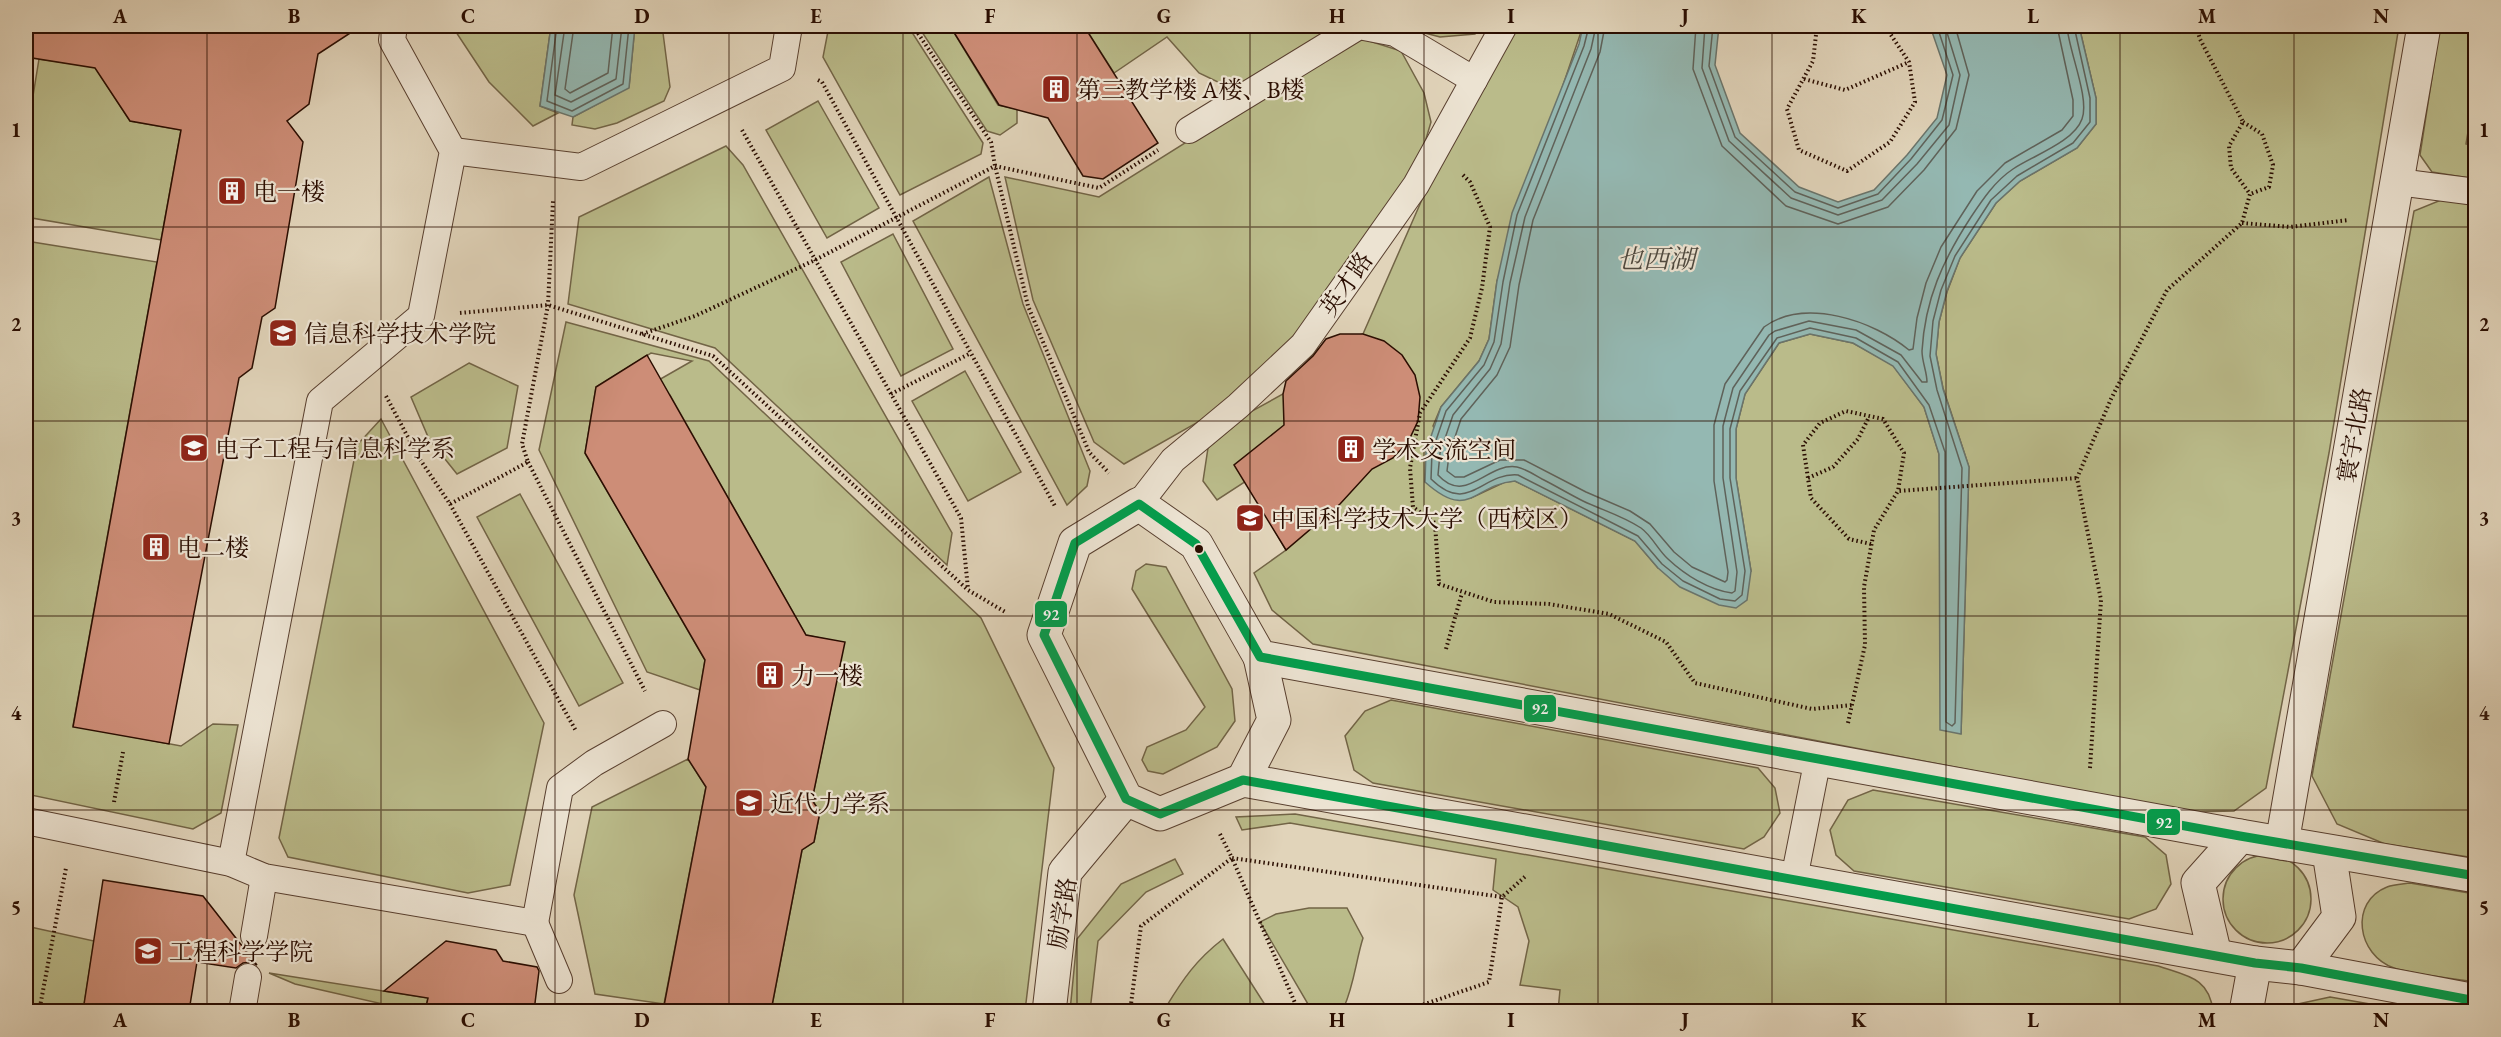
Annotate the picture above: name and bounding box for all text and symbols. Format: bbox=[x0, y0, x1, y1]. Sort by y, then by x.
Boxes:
text: A bbox=[112, 3, 128, 29]
text: B bbox=[288, 3, 300, 29]
text: C bbox=[461, 3, 475, 29]
text: D bbox=[634, 3, 650, 29]
text: E bbox=[810, 3, 822, 29]
text: F bbox=[985, 3, 996, 29]
text: G bbox=[1157, 3, 1171, 29]
text: H bbox=[1329, 3, 1345, 29]
text: I bbox=[1507, 3, 1515, 29]
text: J bbox=[1679, 3, 1689, 29]
text: K bbox=[1851, 3, 1867, 29]
text: L bbox=[2027, 3, 2039, 29]
text: M bbox=[2198, 3, 2216, 29]
text: N bbox=[2373, 3, 2389, 29]
building icon: 第三教学楼 A楼、B楼 bbox=[1040, 73, 1072, 105]
place label: 第三教学楼 A楼、B楼 bbox=[1077, 74, 1305, 105]
text: 1 bbox=[11, 117, 21, 143]
text: 1 bbox=[2479, 117, 2489, 143]
building icon: 电一楼 bbox=[216, 175, 248, 207]
place label: 电一楼 bbox=[253, 176, 325, 207]
water label: 也西湖 bbox=[1617, 242, 1699, 276]
street label: 英才路 bbox=[1313, 246, 1379, 322]
text: 2 bbox=[11, 311, 22, 337]
text: 2 bbox=[2479, 311, 2490, 337]
school or university icon: 信息科学技术学院 bbox=[267, 317, 299, 349]
place label: 信息科学技术学院 bbox=[304, 318, 496, 349]
street label: 寰宇北路 bbox=[2330, 385, 2378, 485]
school or university icon: 电子工程与信息科学系 bbox=[178, 432, 210, 464]
place label: 电子工程与信息科学系 bbox=[215, 433, 455, 464]
building icon: 学术交流空间 bbox=[1335, 433, 1367, 465]
place label: 学术交流空间 bbox=[1372, 434, 1516, 465]
school or university icon: 中国科学技术大学（西校区） bbox=[1234, 502, 1266, 534]
place label: 中国科学技术大学（西校区） bbox=[1271, 503, 1583, 534]
text: 3 bbox=[11, 505, 21, 531]
text: 3 bbox=[2479, 505, 2489, 531]
building icon: 电二楼 bbox=[140, 531, 172, 563]
place label: 电二楼 bbox=[177, 532, 249, 563]
unlabelled marker bbox=[1193, 543, 1205, 555]
line badge: 92 bbox=[1034, 600, 1068, 628]
text: 92 bbox=[1043, 604, 1060, 625]
building icon: 力一楼 bbox=[754, 659, 786, 691]
place label: 力一楼 bbox=[791, 660, 863, 691]
line badge: 92 bbox=[1523, 694, 1557, 723]
text: 92 bbox=[1532, 698, 1549, 719]
text: 4 bbox=[11, 700, 22, 726]
text: 4 bbox=[2479, 700, 2490, 726]
school or university icon: 近代力学系 bbox=[733, 787, 765, 819]
place label: 近代力学系 bbox=[770, 788, 890, 819]
line badge: 92 bbox=[2146, 808, 2181, 836]
text: 92 bbox=[2156, 812, 2173, 833]
street label: 励学路 bbox=[1041, 875, 1083, 951]
text: 5 bbox=[11, 894, 21, 920]
text: 5 bbox=[2479, 894, 2489, 920]
school or university icon: 工程科学学院 bbox=[132, 935, 164, 967]
place label: 工程科学学院 bbox=[169, 936, 313, 967]
text: A bbox=[112, 1007, 128, 1033]
text: B bbox=[288, 1007, 300, 1033]
text: C bbox=[461, 1007, 475, 1033]
text: D bbox=[634, 1007, 650, 1033]
text: E bbox=[810, 1007, 822, 1033]
text: F bbox=[985, 1007, 996, 1033]
text: G bbox=[1157, 1007, 1171, 1033]
text: H bbox=[1329, 1007, 1345, 1033]
text: I bbox=[1507, 1007, 1515, 1033]
text: J bbox=[1679, 1007, 1689, 1033]
text: K bbox=[1851, 1007, 1867, 1033]
text: L bbox=[2027, 1007, 2039, 1033]
text: M bbox=[2198, 1007, 2216, 1033]
text: N bbox=[2373, 1007, 2389, 1033]

